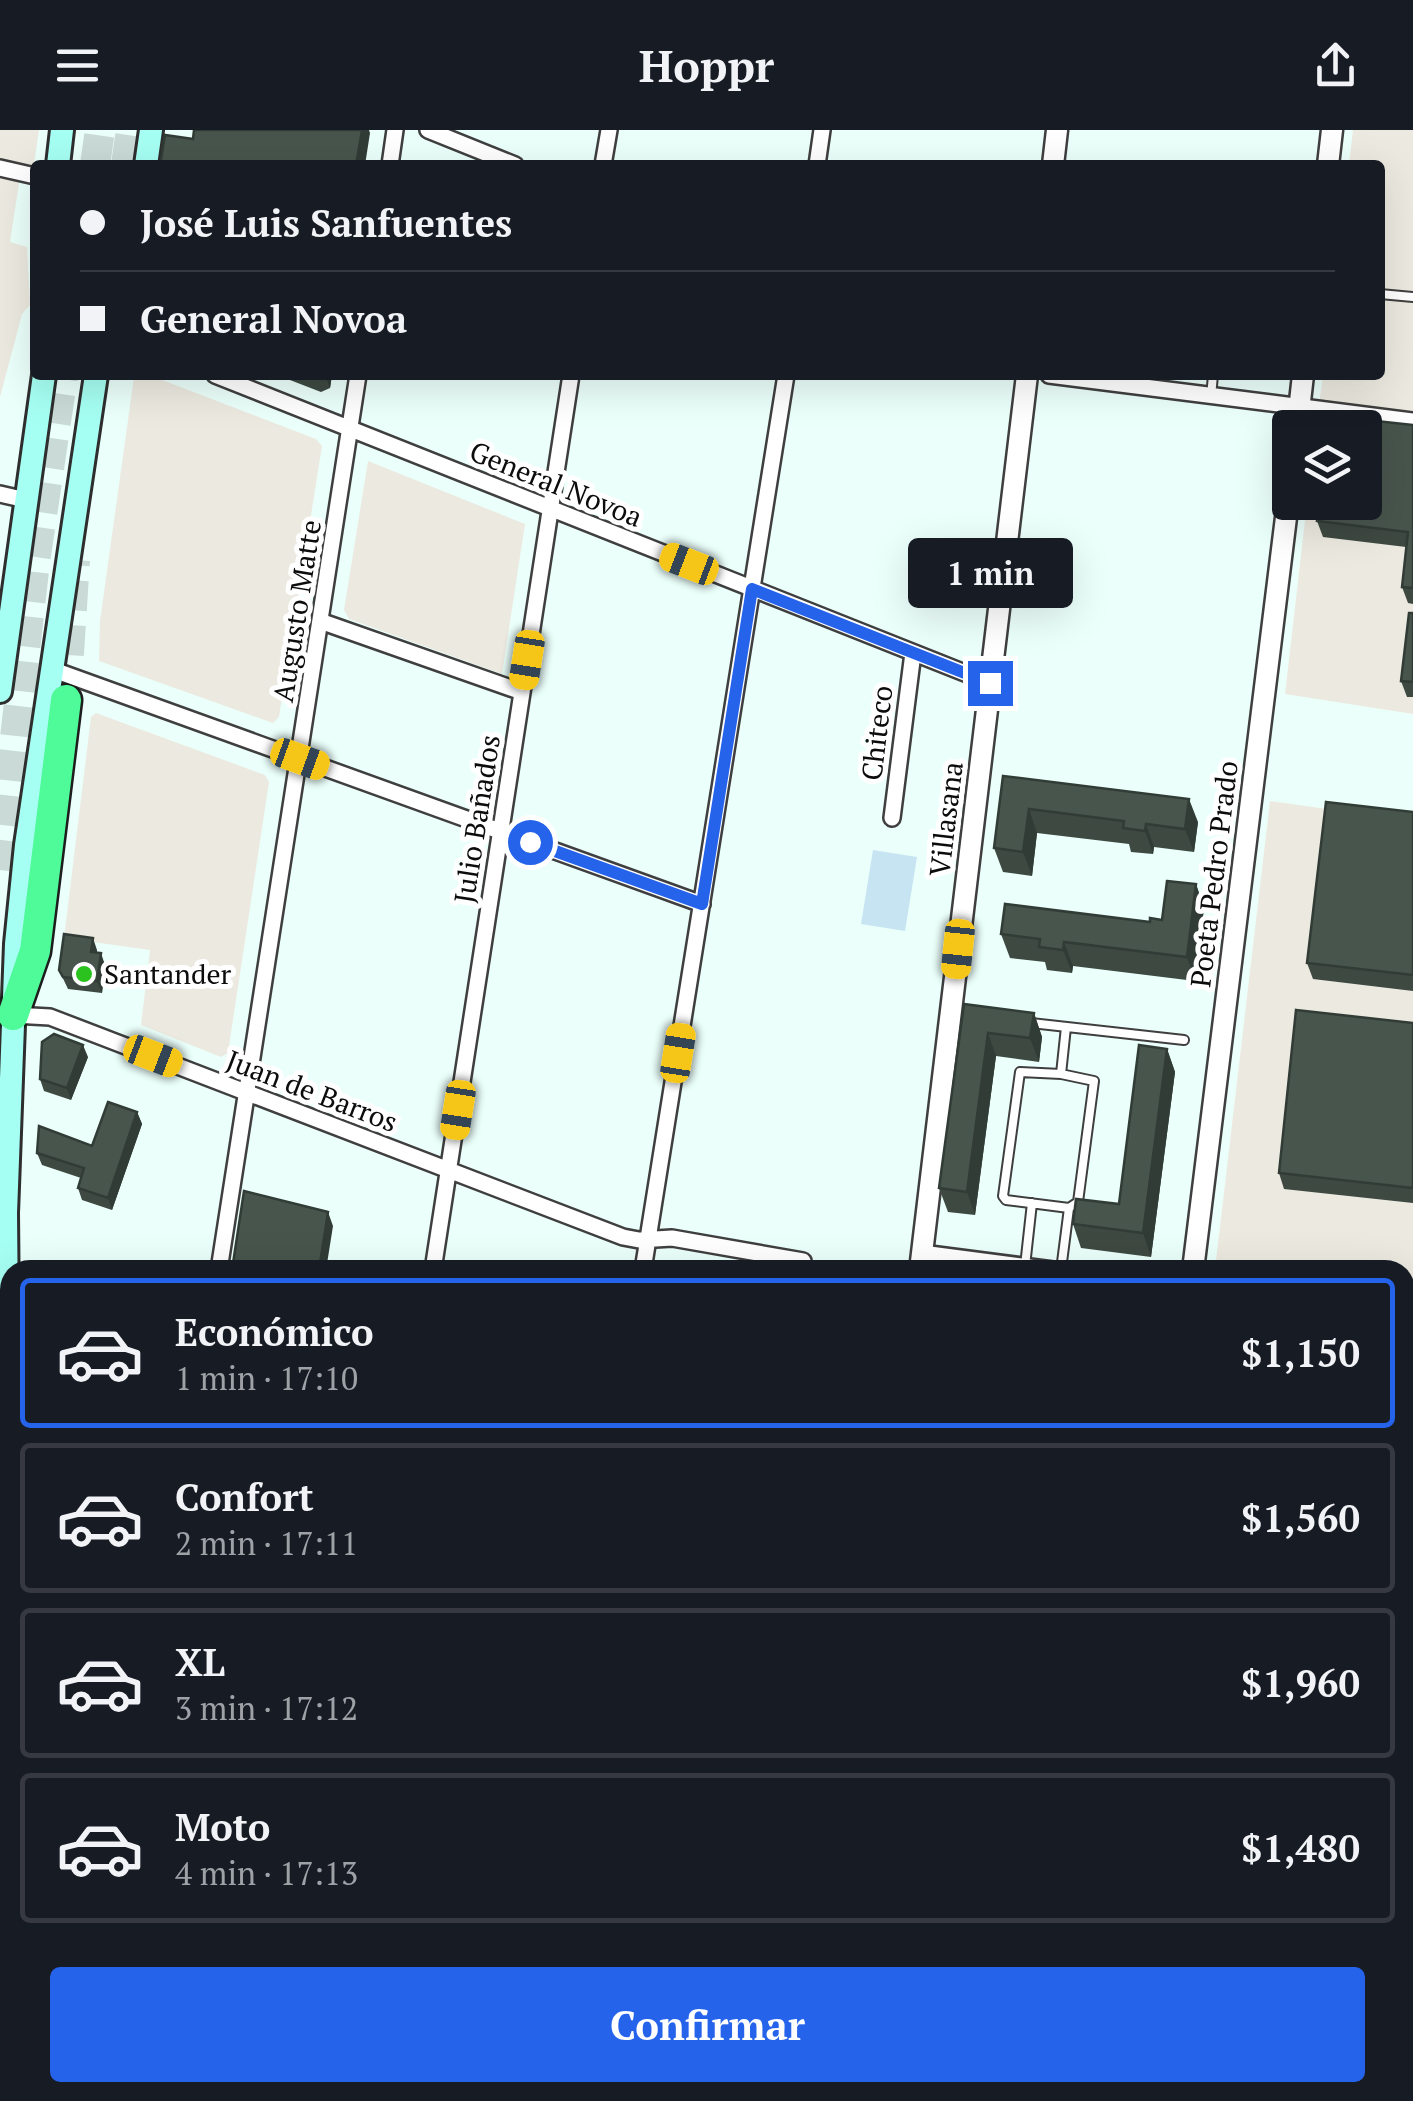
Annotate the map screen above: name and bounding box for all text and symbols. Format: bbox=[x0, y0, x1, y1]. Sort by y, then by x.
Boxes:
text: Hoppr bbox=[639, 35, 774, 95]
icon: menu bbox=[50, 38, 105, 93]
icon: share bbox=[1308, 38, 1363, 93]
text: José Luis Sanfuentes bbox=[140, 198, 512, 248]
text: General Novoa bbox=[140, 294, 407, 344]
map controls bbox=[1272, 410, 1382, 520]
button: layers bbox=[1272, 410, 1382, 520]
street label: General Novoa bbox=[464, 432, 648, 535]
street label: Augusto Matte bbox=[264, 517, 329, 705]
callout: 1 min bbox=[908, 538, 1072, 608]
car bbox=[656, 539, 722, 589]
text: 1 min bbox=[947, 552, 1034, 594]
car bbox=[507, 628, 547, 692]
route end bbox=[968, 661, 1013, 706]
street label: Chiteco bbox=[852, 683, 901, 783]
street label: Julio Bañados bbox=[445, 732, 508, 906]
car bbox=[267, 735, 333, 783]
street label: Villasana bbox=[920, 759, 971, 879]
street label: Poeta Pedro Prado bbox=[1181, 759, 1246, 989]
route start bbox=[508, 820, 553, 865]
car bbox=[940, 918, 976, 980]
place label: Santander bbox=[104, 955, 232, 992]
marker: Santander bbox=[73, 963, 95, 985]
car bbox=[658, 1021, 698, 1085]
car bbox=[120, 1031, 186, 1081]
street label: Juan de Barros bbox=[221, 1041, 403, 1140]
car bbox=[438, 1078, 478, 1142]
text: Económico bbox=[175, 1307, 374, 1357]
icon: car bbox=[55, 1308, 145, 1398]
text: $1,150 bbox=[1241, 1328, 1360, 1378]
text: 1 min · 17:10 bbox=[175, 1357, 358, 1399]
text: Confort bbox=[175, 1472, 314, 1522]
icon: car bbox=[55, 1473, 145, 1563]
text: $1,560 bbox=[1241, 1493, 1360, 1543]
text: 2 min · 17:11 bbox=[175, 1522, 358, 1564]
text: XL bbox=[175, 1637, 225, 1687]
icon: car bbox=[55, 1638, 145, 1728]
text: $1,960 bbox=[1241, 1658, 1360, 1708]
text: 3 min · 17:12 bbox=[175, 1687, 358, 1729]
text: Moto bbox=[175, 1802, 270, 1852]
icon: car bbox=[55, 1803, 145, 1893]
text: $1,480 bbox=[1241, 1823, 1360, 1873]
text: 4 min · 17:13 bbox=[175, 1852, 358, 1894]
button: Confirmar bbox=[50, 1967, 1365, 2082]

